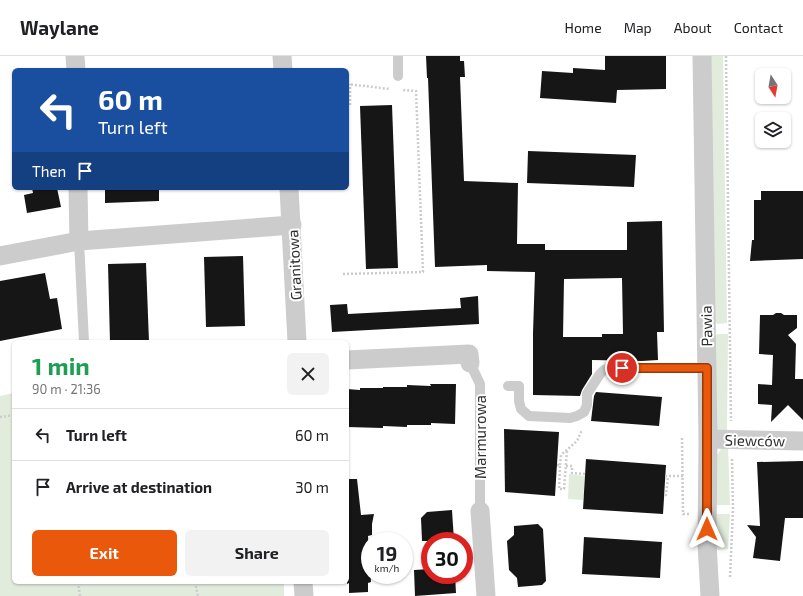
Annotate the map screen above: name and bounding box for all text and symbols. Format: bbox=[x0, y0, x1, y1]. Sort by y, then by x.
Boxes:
text: Waylane bbox=[20, 16, 99, 39]
text: Home bbox=[565, 19, 602, 36]
text: Map bbox=[624, 19, 652, 36]
text: About bbox=[674, 19, 712, 36]
text: Contact bbox=[734, 19, 783, 36]
north arrow bbox=[755, 68, 791, 104]
map controls bbox=[755, 68, 791, 148]
text: 60 m bbox=[98, 82, 163, 116]
icon: left bbox=[32, 84, 84, 136]
button: layers bbox=[755, 112, 791, 148]
text: Turn left bbox=[98, 116, 168, 138]
icon: arrive bbox=[74, 160, 96, 182]
text: Then bbox=[32, 162, 66, 180]
street label: Granitowa bbox=[283, 229, 305, 301]
street label: Pawia bbox=[697, 305, 715, 347]
text: 1 min bbox=[32, 351, 90, 380]
pin bbox=[605, 351, 639, 385]
button: close bbox=[287, 353, 329, 395]
icon: arrive bbox=[611, 357, 633, 379]
text: 90 m · 21:36 bbox=[32, 381, 101, 397]
street label: Marmurowa bbox=[471, 395, 489, 479]
icon: left bbox=[32, 424, 54, 446]
text: Turn left bbox=[66, 426, 127, 444]
text: 60 m bbox=[295, 426, 329, 444]
street label: Siewców bbox=[725, 430, 785, 450]
icon: arrive bbox=[32, 476, 54, 498]
text: Arrive at destination bbox=[66, 478, 212, 496]
text: 30 m bbox=[295, 478, 329, 496]
position arrow bbox=[686, 508, 728, 550]
button: Exit bbox=[32, 530, 177, 576]
button: Share bbox=[185, 530, 329, 576]
speed limit sign: 30 bbox=[421, 532, 473, 584]
text: 19 bbox=[377, 541, 397, 565]
text: km/h bbox=[375, 562, 399, 574]

